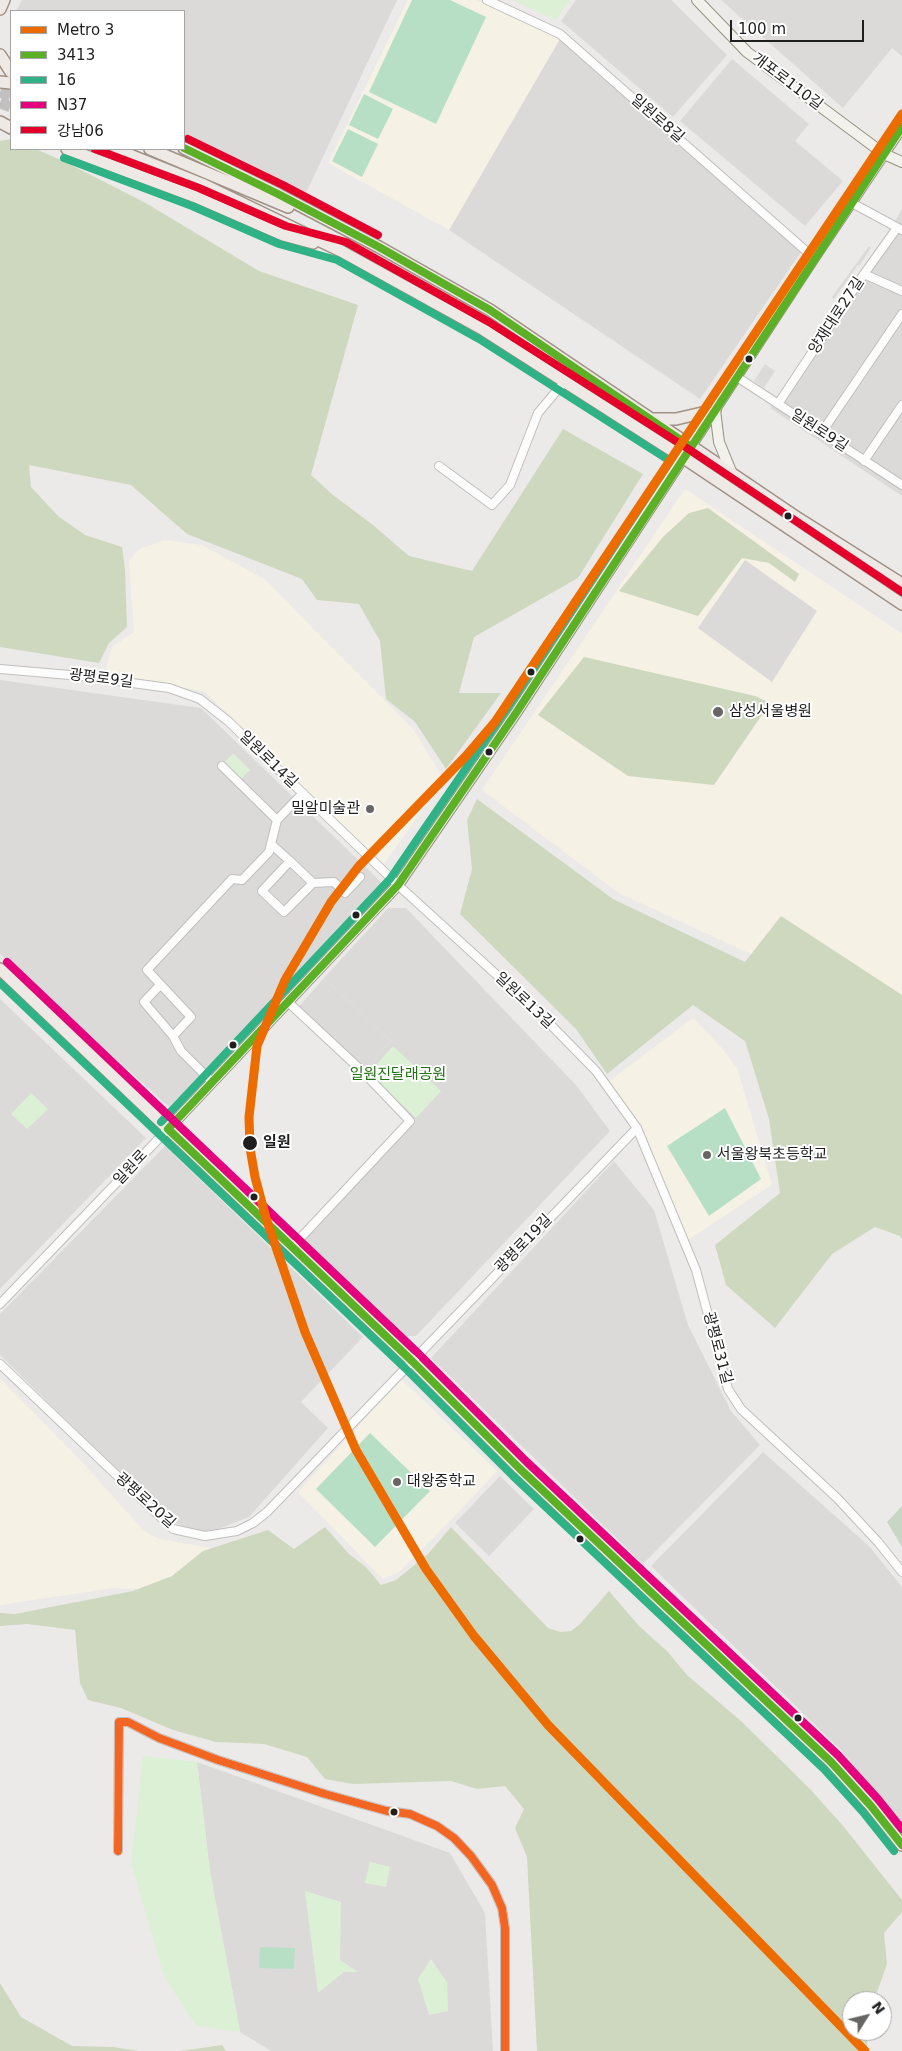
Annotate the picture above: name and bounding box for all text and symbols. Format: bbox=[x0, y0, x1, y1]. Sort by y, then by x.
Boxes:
legend bbox=[10, 10, 185, 150]
scale bar bbox=[732, 10, 866, 42]
text: 100 m bbox=[738, 20, 786, 38]
text: Metro 3 bbox=[57, 21, 114, 39]
text: 3413 bbox=[57, 46, 95, 64]
street label: 개포로110길 bbox=[748, 50, 826, 114]
text: 16 bbox=[57, 71, 76, 89]
street label: 일원로8길 bbox=[627, 91, 687, 147]
text: N37 bbox=[57, 96, 87, 114]
text: 강남06 bbox=[57, 122, 104, 140]
street label: 양재대로27길 bbox=[805, 274, 869, 358]
unlabelled marker bbox=[744, 354, 754, 364]
street label: 일원로9길 bbox=[787, 406, 851, 456]
unlabelled marker bbox=[783, 511, 793, 521]
street label: 광평로9길 bbox=[68, 666, 134, 692]
unlabelled marker bbox=[526, 667, 536, 677]
place label: 삼성서울병원 bbox=[729, 703, 812, 721]
marker: 삼성서울병원 bbox=[711, 705, 725, 719]
street label: 일원로14길 bbox=[235, 728, 301, 792]
unlabelled marker bbox=[484, 747, 494, 757]
place label: 밀알미술관 bbox=[291, 800, 360, 818]
marker: 밀알미술관 bbox=[364, 803, 376, 815]
unlabelled marker bbox=[351, 910, 361, 920]
street label: 일원로13길 bbox=[491, 969, 557, 1033]
unlabelled marker bbox=[228, 1040, 238, 1050]
park label: 일원진달래공원 bbox=[350, 1066, 446, 1084]
marker: 일원 bbox=[241, 1134, 259, 1152]
place label: 일원 bbox=[263, 1134, 291, 1152]
place label: 서울왕북초등학교 bbox=[717, 1146, 827, 1164]
street label: 일원로 bbox=[110, 1147, 152, 1189]
marker: 서울왕북초등학교 bbox=[701, 1149, 713, 1161]
unlabelled marker bbox=[249, 1192, 259, 1202]
street label: 광평로19길 bbox=[492, 1211, 556, 1277]
street label: 광평로31길 bbox=[699, 1310, 735, 1386]
street label: 광평로20길 bbox=[111, 1469, 179, 1533]
place label: 대왕중학교 bbox=[407, 1473, 476, 1491]
marker: 대왕중학교 bbox=[391, 1476, 403, 1488]
unlabelled marker bbox=[575, 1534, 585, 1544]
unlabelled marker bbox=[793, 1713, 803, 1723]
unlabelled marker bbox=[389, 1807, 399, 1817]
north arrow bbox=[842, 1991, 892, 2041]
text: N bbox=[868, 1998, 888, 2017]

